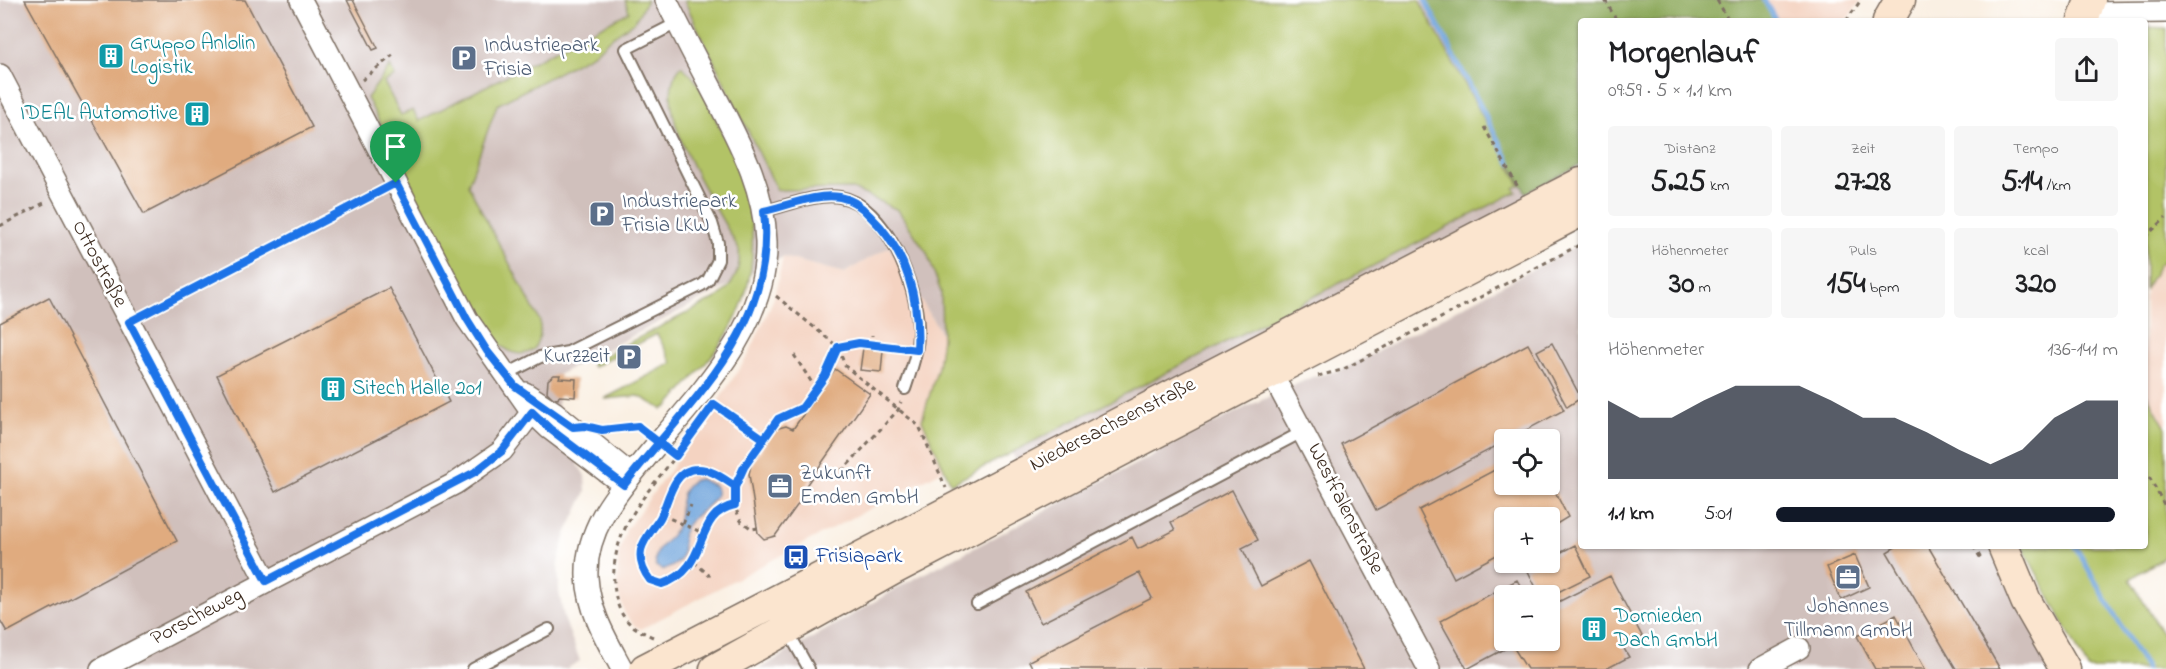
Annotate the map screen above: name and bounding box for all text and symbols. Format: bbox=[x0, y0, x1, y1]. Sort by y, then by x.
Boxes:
place label: Gruppo Anlolin Logistik bbox=[130, 29, 255, 85]
text: Morgenlauf bbox=[1608, 30, 1759, 78]
place label: Industriepark Frisia bbox=[483, 31, 600, 85]
button: share bbox=[2055, 38, 2118, 101]
building icon: Gruppo Anlolin Logistik bbox=[96, 41, 126, 71]
parking icon: Industriepark Frisia bbox=[449, 43, 479, 73]
text: 09:59 · 5 × 1.1 km bbox=[1608, 77, 1732, 106]
place label: IDEAL Automotive bbox=[20, 99, 179, 129]
building icon: IDEAL Automotive bbox=[182, 99, 212, 129]
pin bbox=[370, 121, 421, 183]
icon: arrive bbox=[379, 130, 412, 163]
text: Distanz bbox=[1664, 137, 1716, 161]
text: Zeit bbox=[1851, 137, 1875, 161]
text: Tempo bbox=[2013, 137, 2059, 161]
text: 5.25 bbox=[1651, 161, 1706, 205]
text: 27:28 bbox=[1835, 161, 1891, 205]
text: 5:14 bbox=[2001, 161, 2043, 205]
text: km bbox=[1706, 174, 1729, 198]
text: /km bbox=[2043, 174, 2071, 198]
place label: Industriepark Frisia LKW bbox=[621, 187, 738, 241]
parking icon: Industriepark Frisia LKW bbox=[587, 199, 617, 229]
street label: Ottostraße bbox=[63, 215, 135, 313]
text: Höhenmeter bbox=[1652, 239, 1728, 263]
text: Puls bbox=[1849, 239, 1877, 263]
text: kcal bbox=[2023, 239, 2049, 263]
text: 30 bbox=[1669, 263, 1694, 307]
text: 154 bbox=[1827, 263, 1866, 307]
text: 320 bbox=[2016, 263, 2056, 307]
text: m bbox=[1694, 276, 1711, 300]
text: bpm bbox=[1866, 276, 1899, 300]
text: Höhenmeter bbox=[1608, 336, 1704, 365]
text: 136–141 m bbox=[2047, 336, 2118, 365]
place label: Kurzzeit bbox=[544, 342, 610, 372]
parking icon: Kurzzeit bbox=[614, 342, 644, 372]
street label: Niedersachsenstraße bbox=[1025, 370, 1202, 480]
building icon: Sitech Halle 201 bbox=[318, 374, 348, 404]
place label: Sitech Halle 201 bbox=[352, 374, 482, 404]
map controls bbox=[1494, 429, 1560, 651]
button: locate bbox=[1494, 429, 1560, 495]
street label: Westfalenstraße bbox=[1299, 438, 1391, 580]
place label: Zukunft Emden GmbH bbox=[800, 459, 919, 513]
office icon: Zukunft Emden GmbH bbox=[765, 471, 795, 501]
text: 1.1 km bbox=[1608, 500, 1654, 529]
text: 5:01 bbox=[1704, 500, 1732, 529]
button: + bbox=[1494, 507, 1560, 573]
bus stop icon: Frisiapark bbox=[781, 542, 811, 572]
place label: Frisiapark bbox=[815, 542, 903, 572]
office icon: Johannes Tillmann GmbH bbox=[1833, 562, 1863, 592]
street label: Porscheweg bbox=[146, 580, 249, 656]
button: − bbox=[1494, 585, 1560, 651]
place label: Johannes Tillmann GmbH bbox=[1783, 592, 1913, 646]
place label: Dornieden Dach GmbH bbox=[1613, 602, 1718, 656]
building icon: Dornieden Dach GmbH bbox=[1579, 614, 1609, 644]

